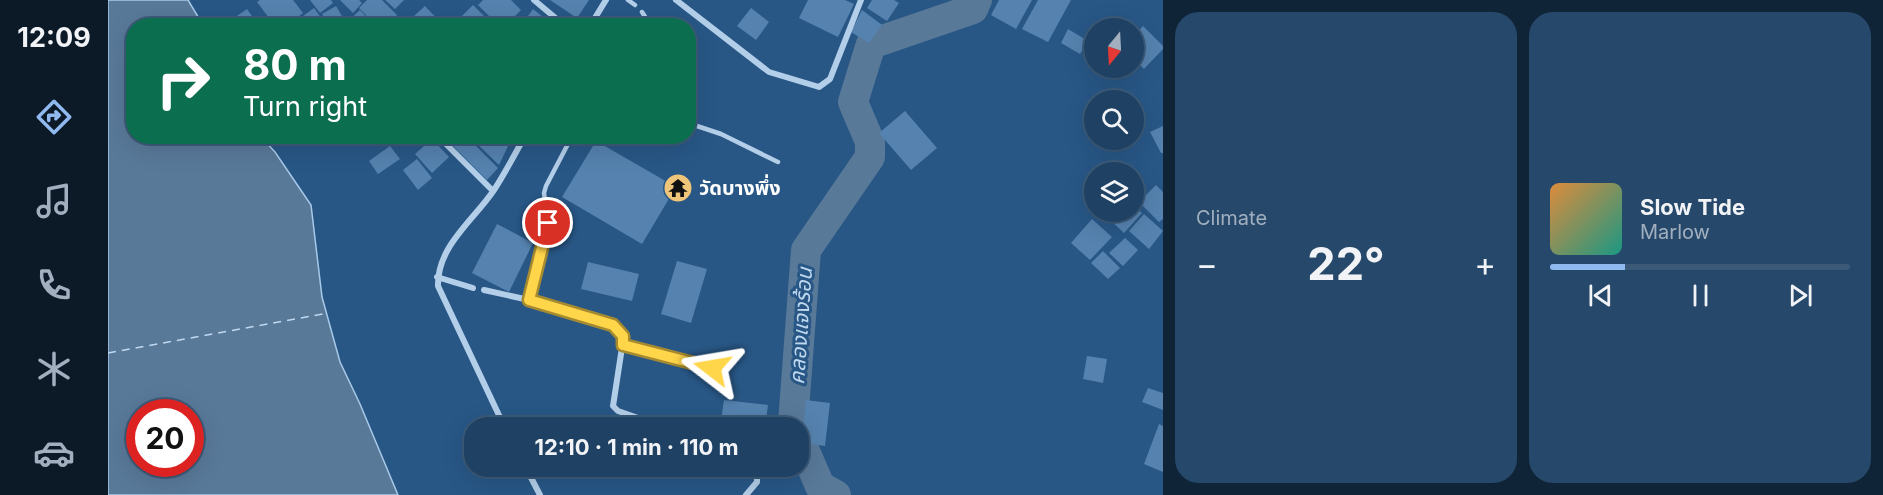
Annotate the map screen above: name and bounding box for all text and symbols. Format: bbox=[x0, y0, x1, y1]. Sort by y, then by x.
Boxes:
north arrow bbox=[1084, 18, 1144, 78]
map controls bbox=[1084, 18, 1144, 222]
text: 12:09 bbox=[17, 21, 91, 54]
text: 80 m bbox=[243, 39, 347, 90]
icon: right bbox=[144, 42, 222, 120]
text: Turn right bbox=[243, 90, 367, 123]
button: search bbox=[1084, 90, 1144, 150]
icon: directions bbox=[33, 96, 75, 138]
button: layers bbox=[1084, 162, 1144, 222]
temple icon: วัดบางพึ่ง bbox=[662, 172, 694, 204]
place label: วัดบางพึ่ง bbox=[699, 174, 781, 200]
icon: music bbox=[33, 180, 75, 222]
text: Slow Tide bbox=[1640, 194, 1745, 220]
pin bbox=[522, 197, 573, 248]
icon: arrive bbox=[531, 206, 564, 239]
text: Climate bbox=[1196, 206, 1267, 230]
text: Marlow bbox=[1640, 220, 1710, 244]
text: 22° bbox=[1307, 236, 1385, 291]
text: − bbox=[1196, 244, 1218, 284]
text: + bbox=[1474, 244, 1496, 284]
icon: phone bbox=[33, 264, 75, 306]
water label: คลองแจงร้อน bbox=[784, 266, 817, 385]
icon: previous bbox=[1584, 279, 1617, 312]
icon: pause bbox=[1684, 279, 1717, 312]
icon: next bbox=[1784, 279, 1817, 312]
position arrow bbox=[680, 336, 744, 400]
icon: climate bbox=[33, 348, 75, 390]
speed limit sign: 20 bbox=[126, 399, 204, 477]
icon: car bbox=[33, 432, 75, 474]
text: 12:10 · 1 min · 110 m bbox=[534, 434, 739, 460]

